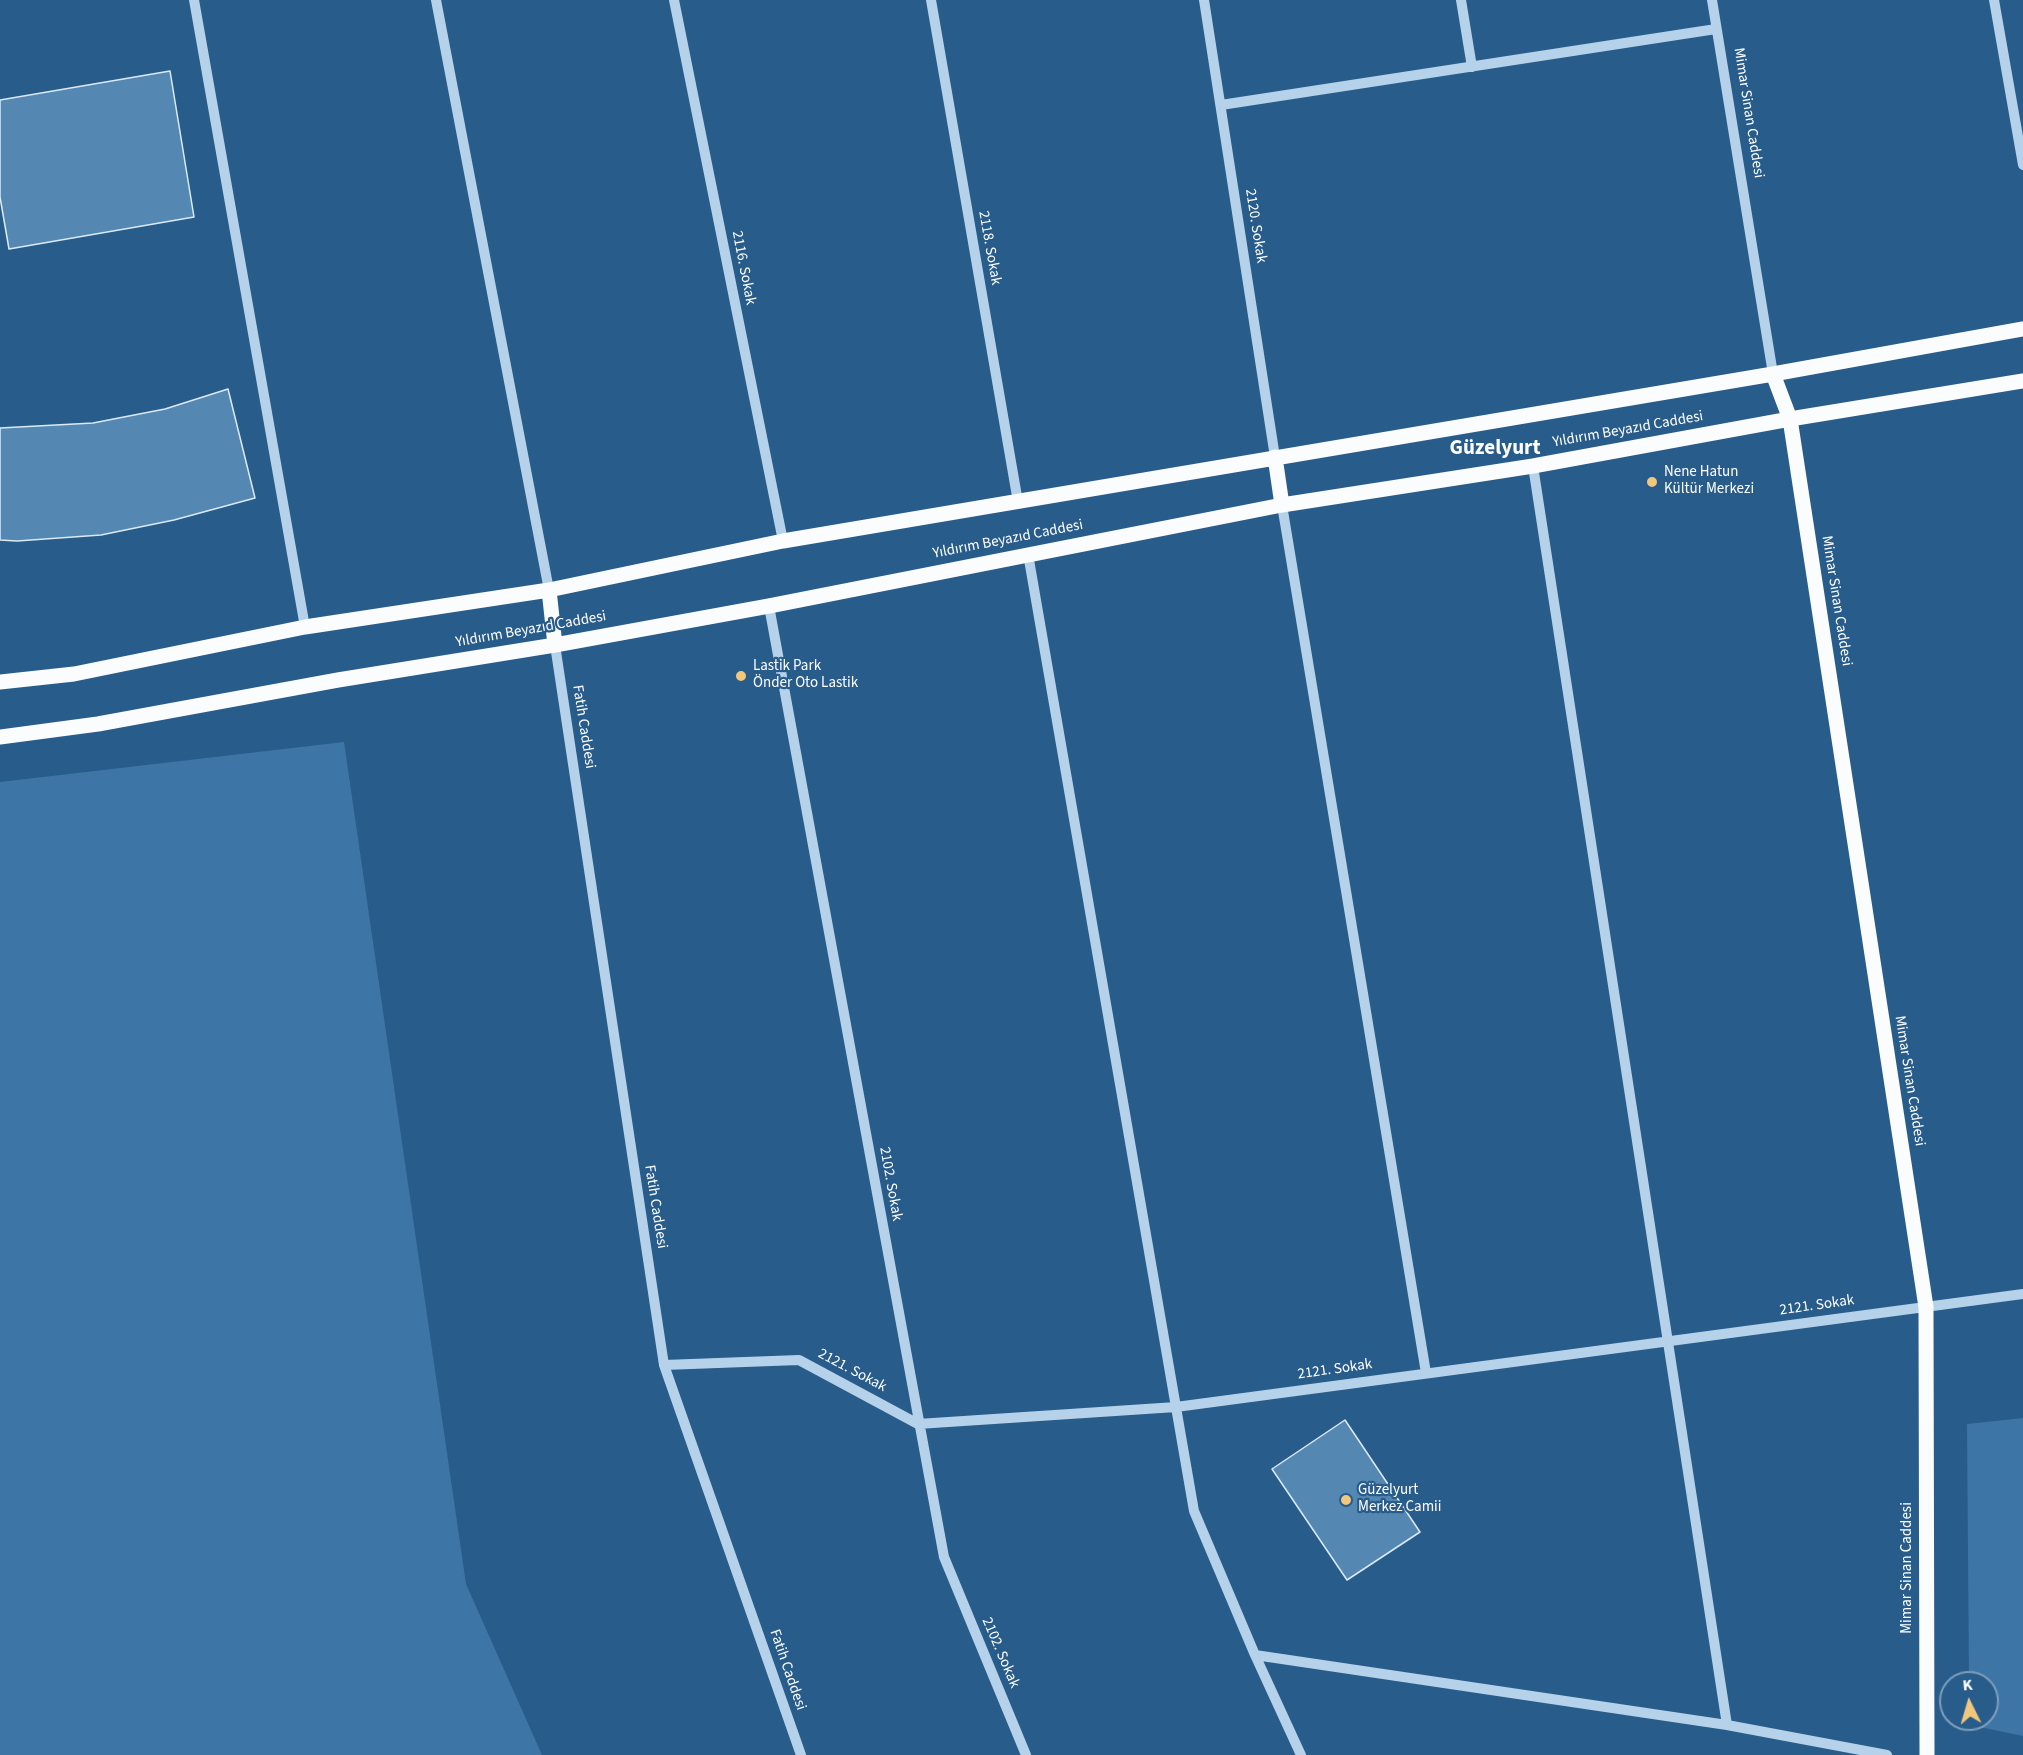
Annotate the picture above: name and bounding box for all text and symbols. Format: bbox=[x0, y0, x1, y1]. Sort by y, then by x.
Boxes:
street label: Mimar Sinan Caddesi bbox=[1729, 47, 1767, 179]
street label: 2120. Sokak bbox=[1240, 188, 1270, 264]
street label: 2118. Sokak bbox=[974, 210, 1004, 286]
street label: 2116. Sokak bbox=[727, 229, 759, 307]
street label: Yıldırım Beyazıd Caddesi bbox=[1551, 408, 1705, 452]
district label: Güzelyurt bbox=[1450, 436, 1540, 462]
place label: Nene Hatun Kültür Merkezi bbox=[1664, 464, 1754, 499]
marker: Nene Hatun Kültür Merkezi bbox=[1645, 475, 1659, 489]
street label: Yıldırım Beyazıd Caddesi bbox=[931, 517, 1085, 563]
street label: Mimar Sinan Caddesi bbox=[1817, 535, 1855, 667]
street label: Yıldırım Beyazıd Caddesi bbox=[454, 608, 608, 652]
place label: Lastik Park Önder Oto Lastik bbox=[753, 658, 858, 693]
marker: Lastik Park Önder Oto Lastik bbox=[734, 669, 748, 683]
street label: Fatih Caddesi bbox=[568, 684, 598, 770]
street label: Mimar Sinan Caddesi bbox=[1890, 1015, 1928, 1147]
street label: 2102. Sokak bbox=[875, 1146, 905, 1222]
street label: Fatih Caddesi bbox=[640, 1164, 670, 1250]
street label: 2121. Sokak bbox=[1779, 1292, 1855, 1320]
street label: 2121. Sokak bbox=[815, 1345, 889, 1397]
street label: 2121. Sokak bbox=[1297, 1356, 1373, 1384]
place label: Güzelyurt Merkez Camii bbox=[1358, 1482, 1441, 1517]
marker: Güzelyurt Merkez Camii bbox=[1339, 1493, 1353, 1507]
street label: Mimar Sinan Caddesi bbox=[1899, 1502, 1917, 1634]
street label: 2102. Sokak bbox=[977, 1615, 1023, 1691]
street label: Fatih Caddesi bbox=[765, 1627, 809, 1713]
north arrow bbox=[1939, 1671, 1999, 1731]
text: K bbox=[1962, 1674, 1973, 1696]

